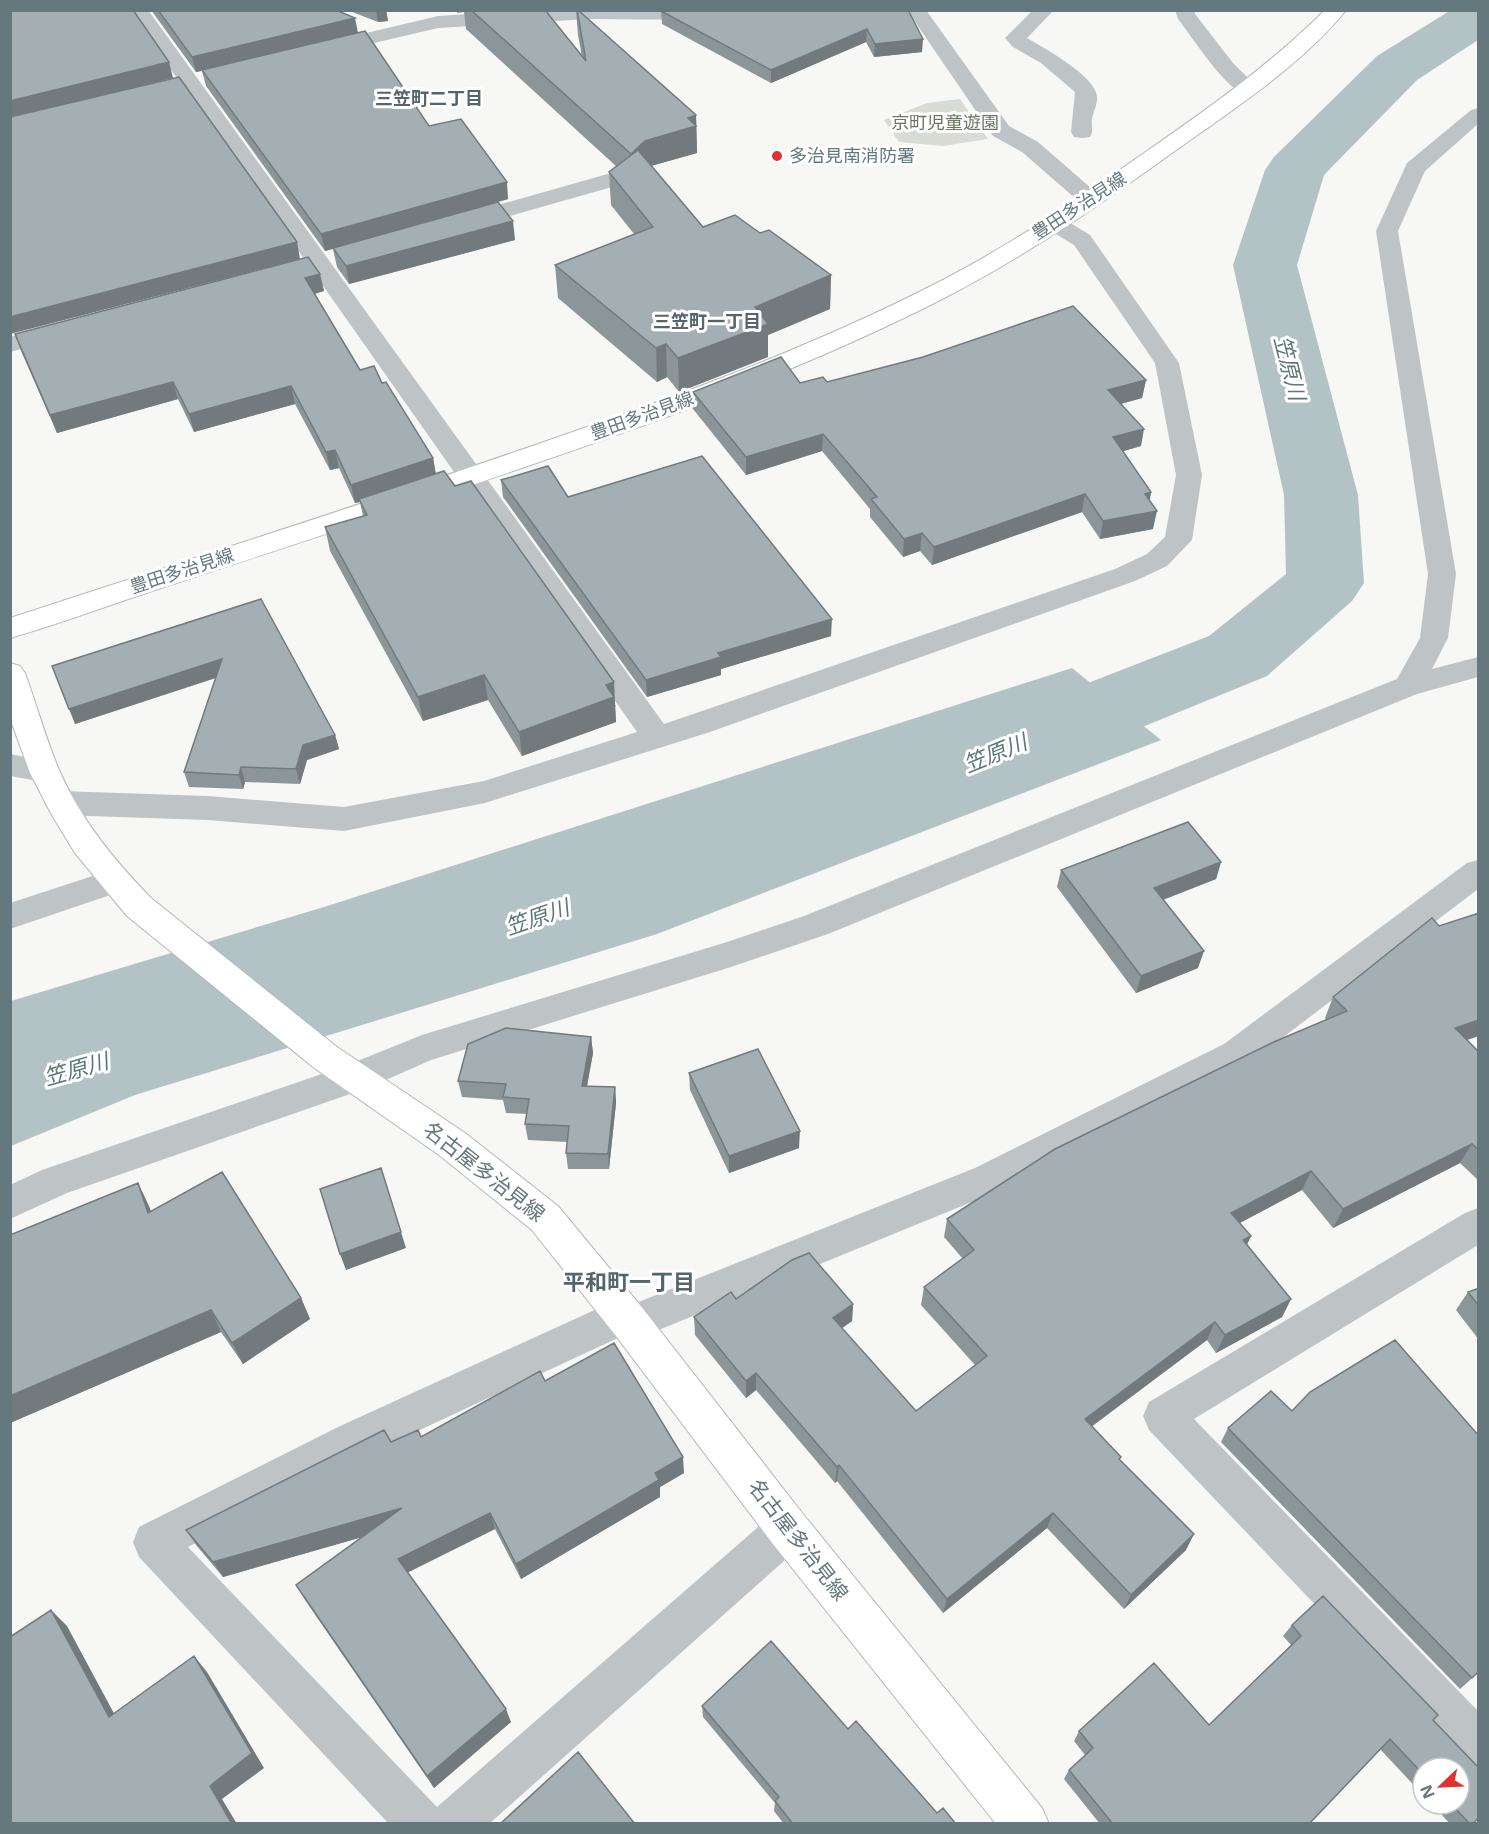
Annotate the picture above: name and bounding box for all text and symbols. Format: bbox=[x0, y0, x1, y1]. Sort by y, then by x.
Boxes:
district label: 三笠町二丁目 bbox=[375, 86, 483, 110]
park label: 京町児童遊園 bbox=[891, 110, 999, 134]
place label: 多治見南消防署 bbox=[789, 143, 915, 167]
marker: 多治見南消防署 bbox=[770, 149, 784, 163]
street label: 豊田多治見線 bbox=[1027, 166, 1130, 245]
district label: 三笠町一丁目 bbox=[653, 309, 761, 333]
water label: 笠原川 bbox=[1268, 332, 1314, 405]
street label: 豊田多治見線 bbox=[587, 385, 697, 445]
street label: 豊田多治見線 bbox=[127, 542, 237, 598]
water label: 笠原川 bbox=[958, 725, 1033, 778]
water label: 笠原川 bbox=[501, 890, 575, 941]
water label: 笠原川 bbox=[40, 1044, 113, 1092]
street label: 名古屋多治見線 bbox=[418, 1115, 551, 1227]
district label: 平和町一丁目 bbox=[563, 1266, 695, 1296]
street label: 名古屋多治見線 bbox=[743, 1473, 855, 1606]
north arrow bbox=[1411, 1756, 1471, 1816]
text: N bbox=[1415, 1782, 1440, 1802]

